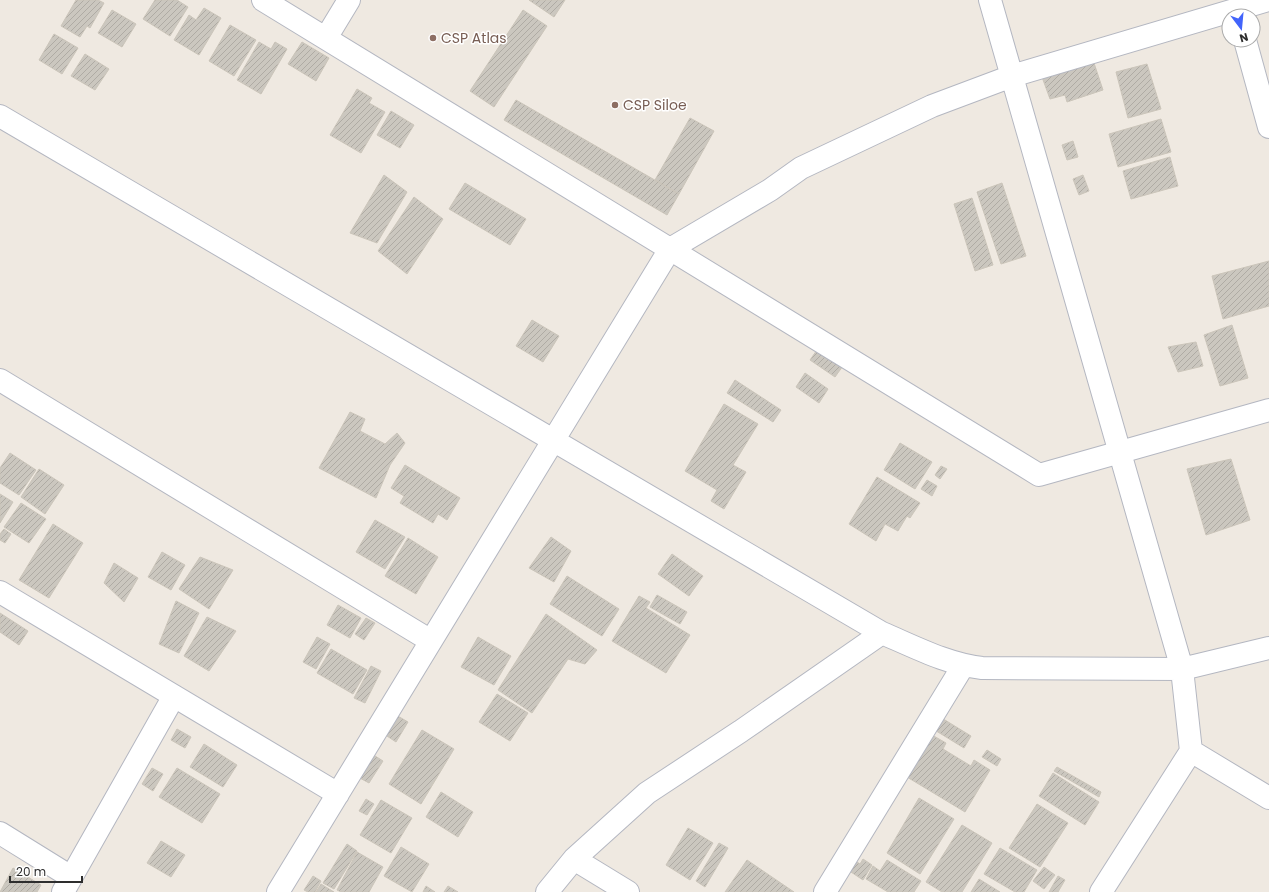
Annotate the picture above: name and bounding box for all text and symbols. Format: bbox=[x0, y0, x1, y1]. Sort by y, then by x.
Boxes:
north arrow bbox=[1221, 8, 1261, 48]
place label: CSP Atlas bbox=[441, 28, 507, 48]
text: N bbox=[1238, 29, 1250, 46]
marker: CSP Atlas bbox=[428, 33, 438, 43]
place label: CSP Siloe bbox=[623, 95, 687, 115]
marker: CSP Siloe bbox=[610, 100, 620, 110]
scale bar bbox=[10, 858, 82, 884]
text: 20 m bbox=[16, 863, 46, 880]

